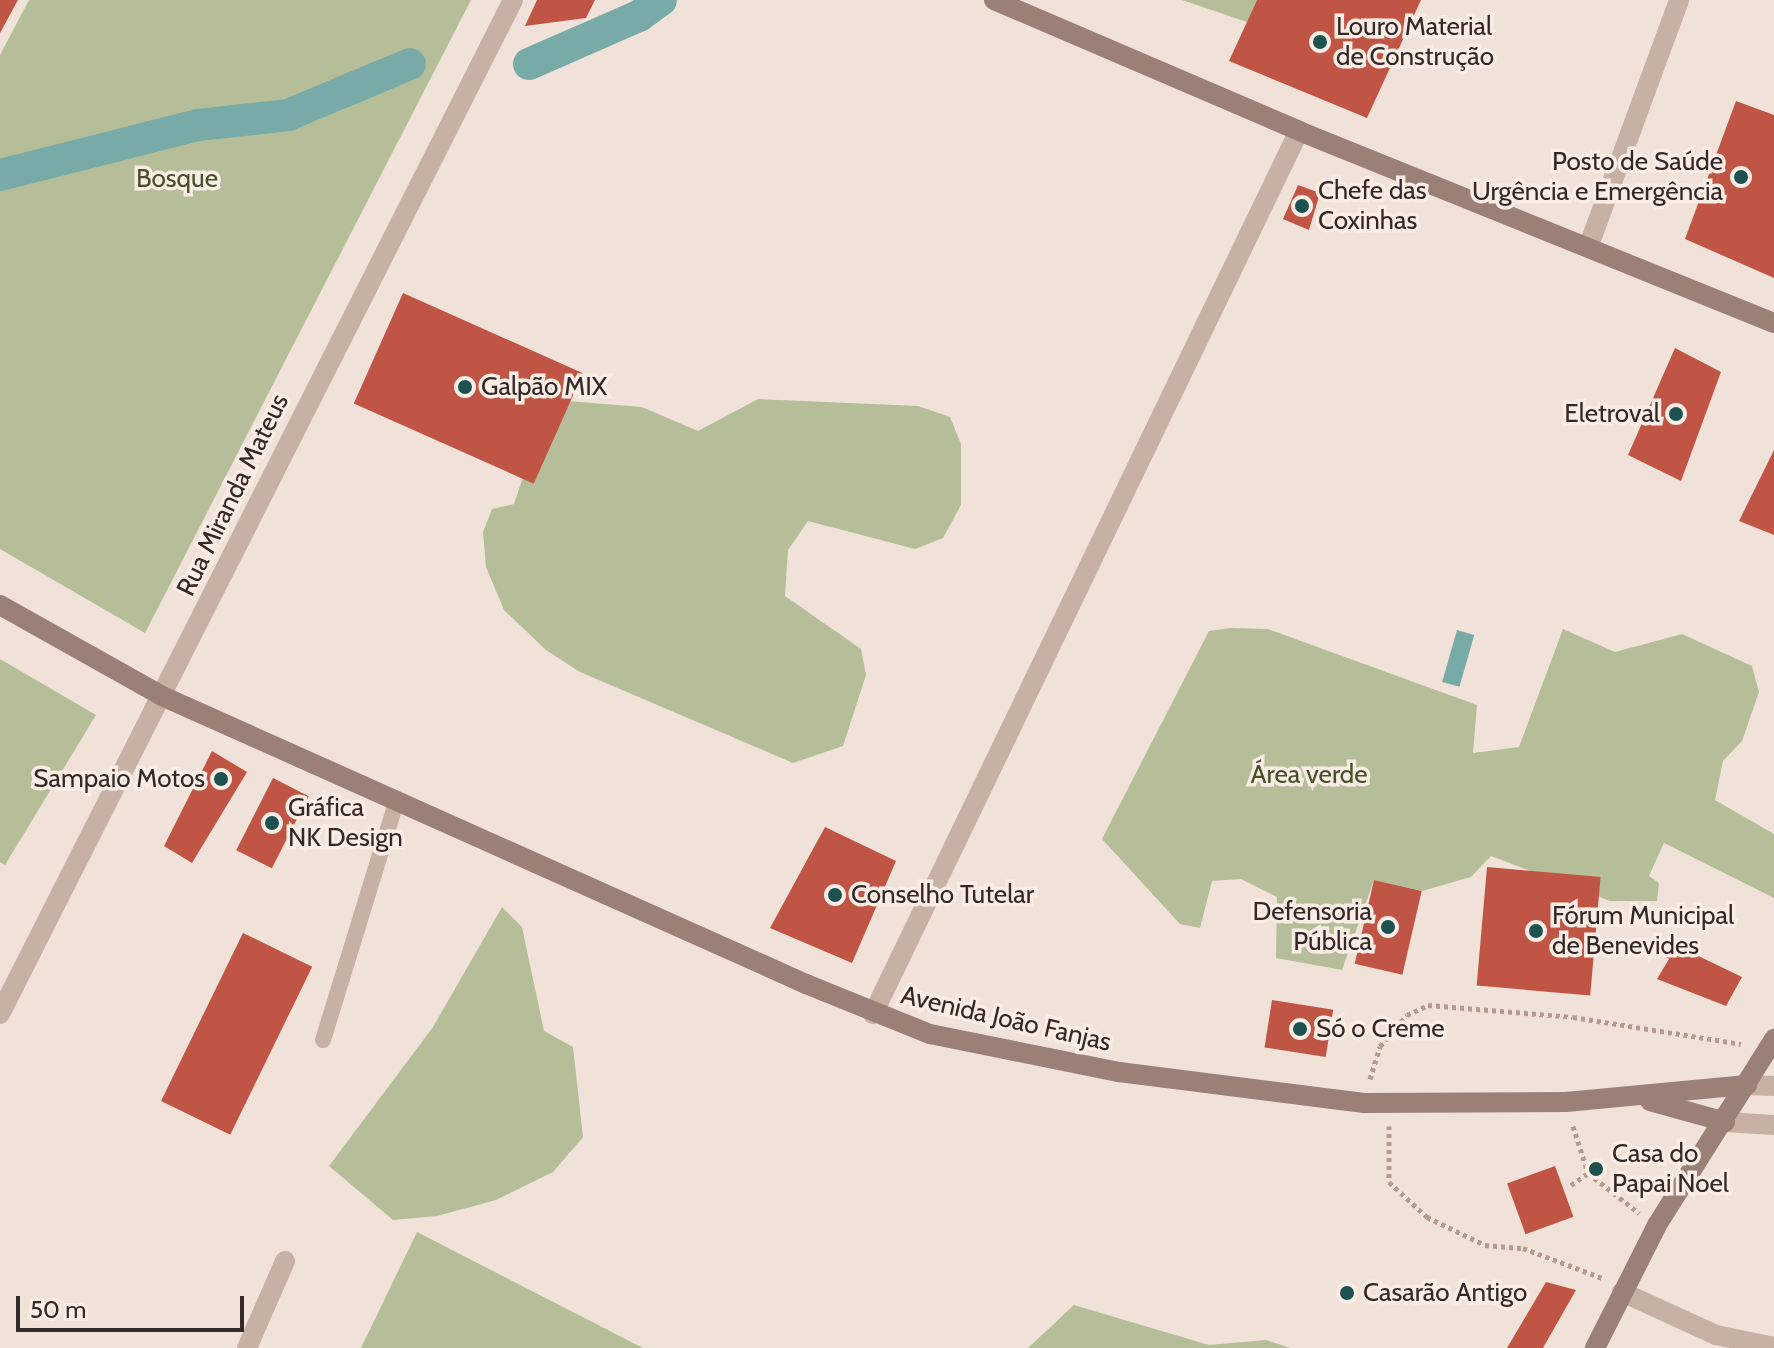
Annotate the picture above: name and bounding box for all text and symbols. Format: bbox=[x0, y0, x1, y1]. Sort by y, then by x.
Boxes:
place label: Louro Material de Construção bbox=[1336, 11, 1494, 72]
marker: Louro Material de Construção bbox=[1311, 33, 1329, 51]
place label: Posto de Saúde Urgência e Emergência bbox=[1472, 146, 1723, 208]
park label: Bosque bbox=[136, 163, 218, 195]
marker: Posto de Saúde Urgência e Emergência bbox=[1730, 166, 1752, 188]
place label: Chefe das Coxinhas bbox=[1318, 175, 1427, 236]
marker: Chefe das Coxinhas bbox=[1293, 197, 1311, 215]
place label: Galpão MIX bbox=[481, 371, 607, 403]
marker: Galpão MIX bbox=[456, 378, 474, 396]
street label: Rua Miranda Mateus bbox=[171, 389, 295, 601]
place label: Eletroval bbox=[1564, 398, 1660, 430]
marker: Eletroval bbox=[1667, 405, 1685, 423]
park label: Área verde bbox=[1250, 759, 1368, 791]
place label: Sampaio Motos bbox=[33, 763, 205, 795]
marker: Sampaio Motos bbox=[212, 770, 230, 788]
place label: Gráfica NK Design bbox=[288, 792, 403, 854]
marker: Gráfica NK Design bbox=[263, 814, 281, 832]
place label: Conselho Tutelar bbox=[851, 879, 1034, 911]
marker: Conselho Tutelar bbox=[826, 886, 844, 904]
place label: Defensoria Pública bbox=[1252, 896, 1372, 958]
place label: Fórum Municipal de Benevides bbox=[1552, 900, 1734, 962]
marker: Defensoria Pública bbox=[1379, 918, 1397, 936]
marker: Fórum Municipal de Benevides bbox=[1527, 922, 1545, 940]
street label: Avenida João Fanjas bbox=[898, 980, 1114, 1058]
place label: Só o Creme bbox=[1316, 1013, 1445, 1045]
marker: Só o Creme bbox=[1291, 1020, 1309, 1038]
place label: Casa do Papai Noel bbox=[1612, 1138, 1729, 1200]
marker: Casa do Papai Noel bbox=[1587, 1160, 1605, 1178]
place label: Casarão Antigo bbox=[1363, 1277, 1527, 1309]
scale bar bbox=[20, 1280, 248, 1330]
marker: Casarão Antigo bbox=[1338, 1284, 1356, 1302]
text: 50 m bbox=[30, 1295, 86, 1324]

